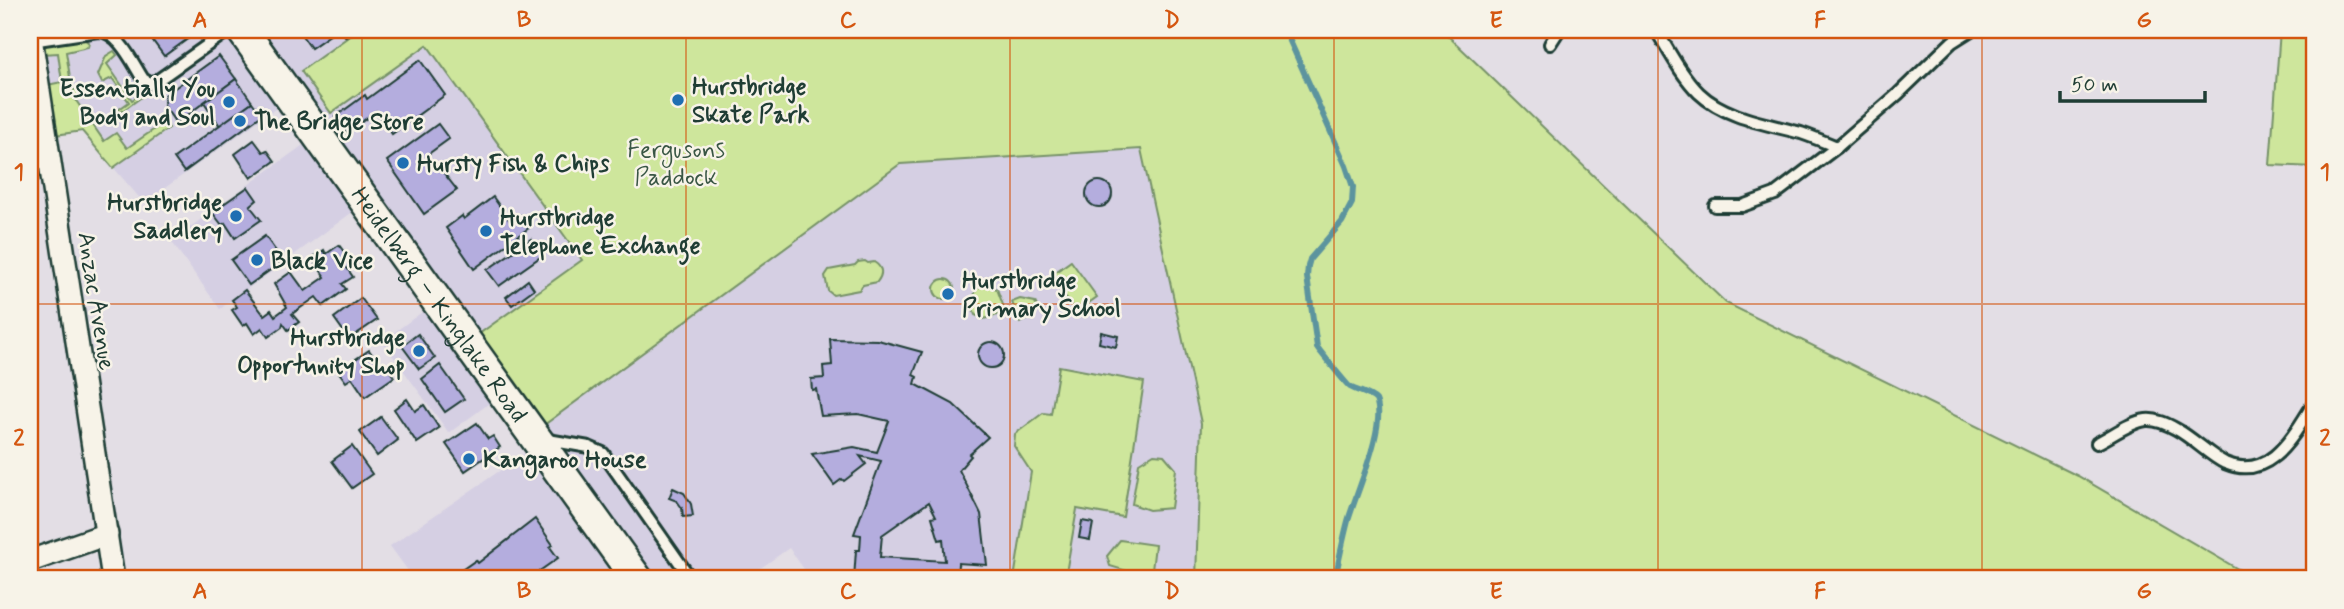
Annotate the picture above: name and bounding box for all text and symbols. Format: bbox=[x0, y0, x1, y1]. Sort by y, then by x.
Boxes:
text: A bbox=[192, 6, 208, 36]
text: B bbox=[517, 6, 532, 36]
text: C bbox=[840, 6, 857, 36]
text: D bbox=[1164, 6, 1180, 36]
text: E bbox=[1489, 6, 1503, 36]
text: F bbox=[1814, 6, 1826, 36]
text: G bbox=[2136, 6, 2152, 36]
scale bar bbox=[2060, 60, 2206, 104]
text: 50 m bbox=[2071, 71, 2118, 99]
place label: Hurstbridge Skate Park bbox=[692, 72, 810, 131]
place label: Essentially You Body and Soul bbox=[59, 74, 215, 133]
marker: Hurstbridge Skate Park bbox=[670, 92, 686, 108]
marker: Essentially You Body and Soul bbox=[221, 94, 237, 110]
place label: The Bridge Store bbox=[254, 107, 424, 141]
marker: The Bridge Store bbox=[232, 113, 248, 129]
park label: Fergusons Paddock bbox=[627, 135, 725, 194]
place label: Hursty Fish & Chips bbox=[417, 149, 610, 180]
marker: Hursty Fish & Chips bbox=[395, 155, 411, 171]
text: 1 bbox=[14, 158, 24, 188]
text: 1 bbox=[2320, 158, 2330, 188]
street label: Heidelberg – Kinglake Road bbox=[343, 181, 533, 429]
place label: Hurstbridge Saddlery bbox=[107, 188, 222, 247]
place label: Hurstbridge Telephone Exchange bbox=[500, 203, 701, 265]
marker: Hurstbridge Saddlery bbox=[228, 208, 244, 224]
marker: Hurstbridge Telephone Exchange bbox=[478, 223, 494, 239]
street label: Anzac Avenue bbox=[69, 230, 122, 373]
place label: Black Vice bbox=[271, 246, 374, 277]
marker: Black Vice bbox=[249, 252, 265, 268]
place label: Hurstbridge Primary School bbox=[962, 266, 1121, 325]
marker: Hurstbridge Primary School bbox=[940, 286, 956, 302]
place label: Hurstbridge Opportunity Shop bbox=[237, 323, 405, 382]
marker: Hurstbridge Opportunity Shop bbox=[411, 343, 427, 359]
text: 2 bbox=[13, 424, 25, 454]
text: 2 bbox=[2319, 424, 2331, 454]
place label: Kangaroo House bbox=[483, 445, 647, 479]
marker: Kangaroo House bbox=[461, 451, 477, 467]
text: A bbox=[192, 577, 208, 607]
text: B bbox=[517, 577, 532, 607]
text: C bbox=[840, 577, 857, 607]
text: D bbox=[1164, 577, 1180, 607]
text: E bbox=[1489, 577, 1503, 607]
text: F bbox=[1814, 577, 1826, 607]
text: G bbox=[2136, 577, 2152, 607]

